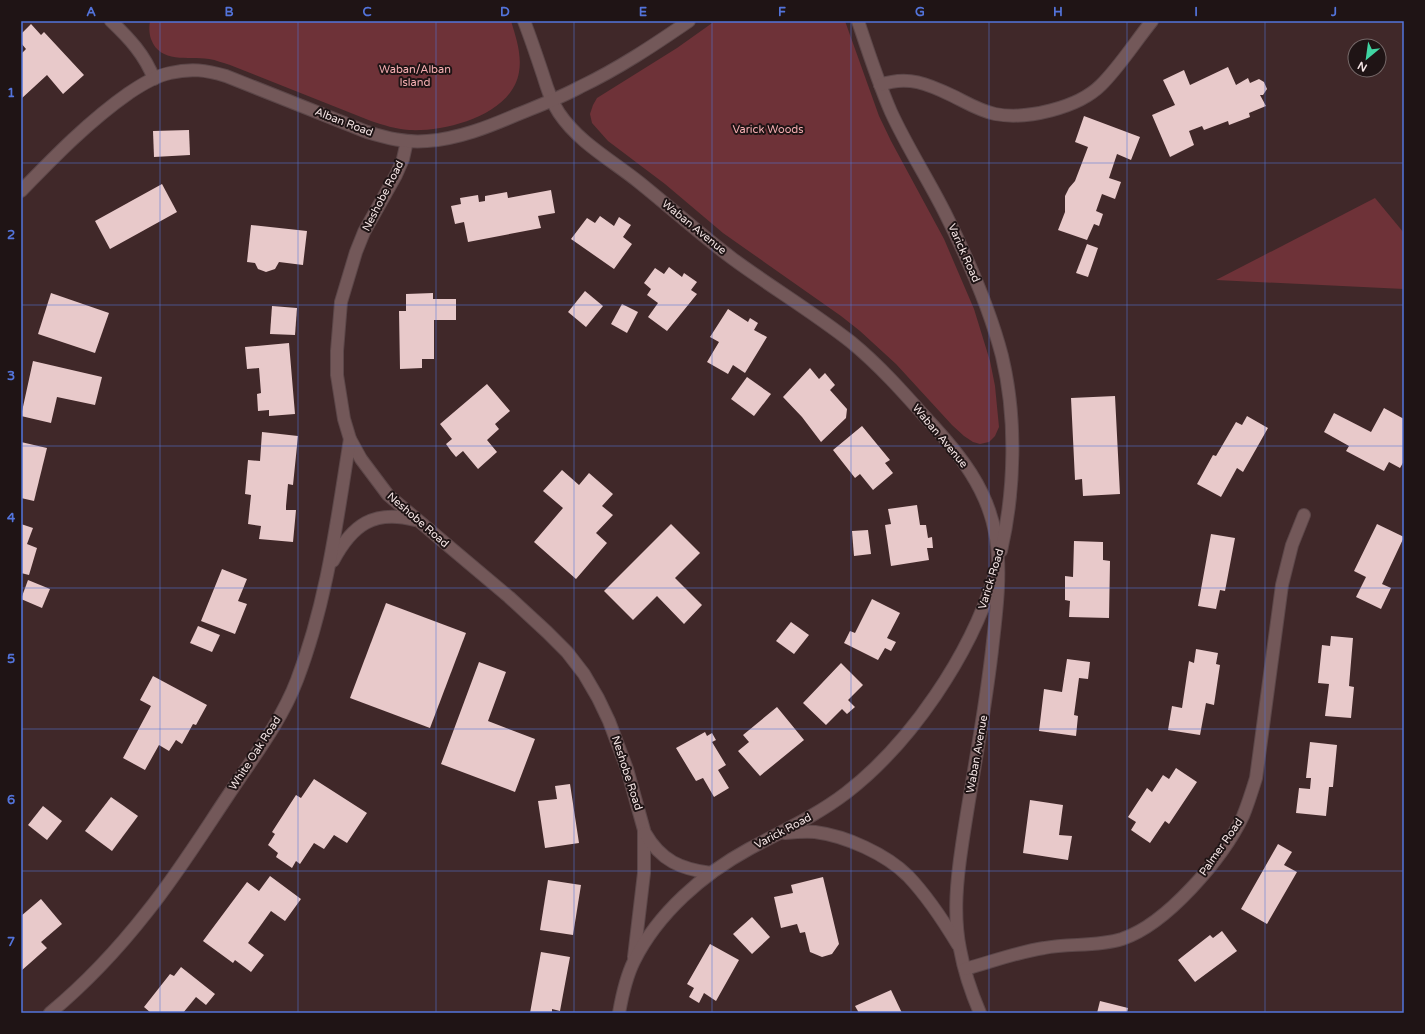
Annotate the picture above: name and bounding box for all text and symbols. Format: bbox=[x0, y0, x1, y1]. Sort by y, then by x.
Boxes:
text: A bbox=[86, 4, 96, 20]
text: B bbox=[224, 4, 234, 20]
text: C bbox=[362, 4, 372, 20]
text: D bbox=[500, 4, 510, 20]
text: E bbox=[639, 4, 647, 20]
text: F bbox=[778, 4, 786, 20]
text: G bbox=[915, 4, 925, 20]
text: H bbox=[1053, 4, 1063, 20]
text: I bbox=[1194, 4, 1198, 20]
text: J bbox=[1330, 4, 1337, 20]
north arrow bbox=[1347, 38, 1387, 78]
text: N bbox=[1355, 58, 1369, 74]
park label: Waban/Alban Island bbox=[379, 63, 451, 89]
text: 1 bbox=[7, 85, 15, 101]
street label: Alban Road bbox=[313, 105, 375, 139]
park label: Varick Woods bbox=[732, 123, 804, 136]
street label: Neshobe Road bbox=[360, 159, 406, 233]
street label: Waban Avenue bbox=[659, 197, 729, 257]
street label: Varick Road bbox=[945, 222, 983, 284]
text: 2 bbox=[7, 227, 15, 243]
text: 3 bbox=[7, 368, 15, 384]
street label: Waban Avenue bbox=[910, 402, 970, 470]
street label: Neshobe Road bbox=[385, 490, 451, 550]
text: 4 bbox=[7, 510, 16, 526]
street label: Varick Road bbox=[976, 547, 1006, 611]
text: 5 bbox=[7, 651, 15, 667]
street label: White Oak Road bbox=[226, 714, 284, 792]
street label: Waban Avenue bbox=[964, 714, 990, 794]
street label: Neshobe Road bbox=[609, 734, 645, 812]
text: 6 bbox=[7, 792, 15, 808]
street label: Varick Road bbox=[752, 811, 814, 851]
street label: Palmer Road bbox=[1196, 816, 1246, 878]
text: 7 bbox=[7, 934, 15, 950]

